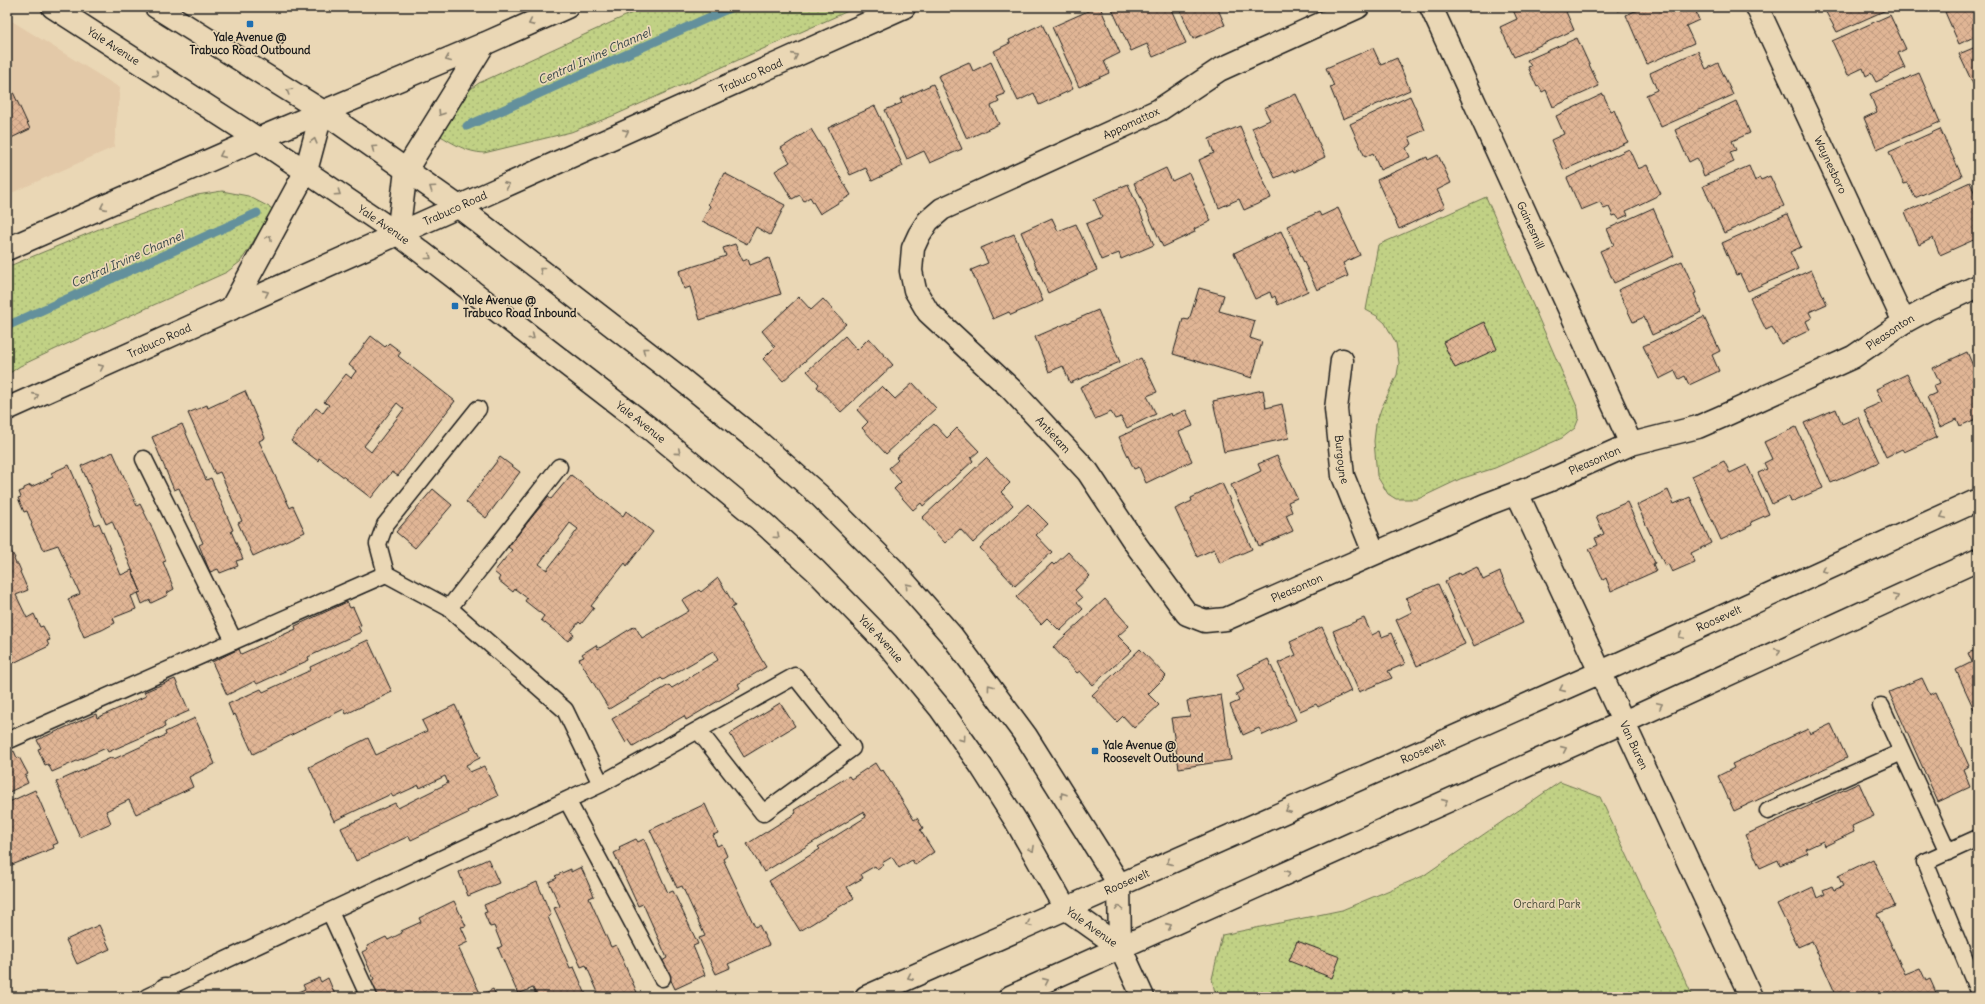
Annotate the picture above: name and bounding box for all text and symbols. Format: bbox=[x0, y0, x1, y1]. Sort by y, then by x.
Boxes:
one-way arrow bbox=[528, 18, 536, 26]
marker: Yale Avenue @ Trabuco Road Outbound bbox=[245, 19, 255, 29]
water label: Central Irvine Channel bbox=[535, 23, 655, 88]
street label: Yale Avenue bbox=[85, 24, 142, 68]
place label: Yale Avenue @ Trabuco Road Outbound bbox=[190, 30, 311, 57]
one-way arrow bbox=[791, 53, 799, 61]
one-way arrow bbox=[445, 54, 452, 62]
street label: Trabuco Road bbox=[717, 55, 785, 96]
one-way arrow bbox=[152, 69, 159, 77]
one-way arrow bbox=[286, 88, 293, 95]
street label: Appomattox bbox=[1101, 104, 1162, 142]
one-way arrow bbox=[438, 109, 446, 116]
one-way arrow bbox=[621, 129, 629, 137]
street label: Waynesboro bbox=[1811, 133, 1850, 196]
one-way arrow bbox=[309, 138, 317, 145]
one-way arrow bbox=[371, 146, 378, 153]
one-way arrow bbox=[219, 150, 226, 158]
one-way arrow bbox=[503, 182, 510, 190]
one-way arrow bbox=[429, 185, 436, 193]
one-way arrow bbox=[334, 188, 341, 196]
street label: Trabuco Road bbox=[421, 188, 490, 229]
street label: Gainesmill bbox=[1514, 199, 1548, 251]
one-way arrow bbox=[100, 202, 107, 210]
street label: Yale Avenue bbox=[355, 202, 412, 247]
water label: Central Irvine Channel bbox=[68, 226, 188, 291]
one-way arrow bbox=[264, 234, 272, 242]
one-way arrow bbox=[425, 253, 432, 260]
one-way arrow bbox=[540, 268, 547, 275]
one-way arrow bbox=[262, 290, 270, 298]
place label: Yale Avenue @ Trabuco Road Inbound bbox=[462, 293, 577, 320]
marker: Yale Avenue @ Trabuco Road Inbound bbox=[450, 301, 460, 311]
street label: Pleasonton bbox=[1863, 311, 1917, 353]
street label: Trabuco Road bbox=[125, 320, 194, 361]
one-way arrow bbox=[527, 333, 534, 340]
one-way arrow bbox=[642, 348, 649, 355]
one-way arrow bbox=[97, 364, 105, 372]
one-way arrow bbox=[33, 392, 40, 400]
street label: Yale Avenue bbox=[613, 398, 669, 446]
street label: Antietam bbox=[1033, 413, 1074, 456]
street label: Burgoyne bbox=[1332, 434, 1352, 486]
street label: Pleasonton bbox=[1566, 443, 1623, 478]
one-way arrow bbox=[673, 448, 681, 455]
one-way arrow bbox=[1939, 511, 1947, 519]
one-way arrow bbox=[773, 531, 780, 538]
one-way arrow bbox=[1821, 565, 1829, 573]
street label: Pleasonton bbox=[1269, 570, 1325, 605]
one-way arrow bbox=[905, 583, 912, 591]
one-way arrow bbox=[1893, 594, 1900, 602]
street label: Roosevelt bbox=[1694, 602, 1744, 635]
street label: Yale Avenue bbox=[856, 612, 906, 665]
one-way arrow bbox=[1677, 631, 1685, 639]
one-way arrow bbox=[1774, 648, 1781, 656]
one-way arrow bbox=[987, 684, 994, 691]
one-way arrow bbox=[1559, 685, 1566, 693]
one-way arrow bbox=[1656, 702, 1663, 710]
street label: Van Buren bbox=[1617, 719, 1651, 772]
one-way arrow bbox=[958, 735, 965, 742]
street label: Roosevelt bbox=[1398, 735, 1448, 767]
place label: Yale Avenue @ Roosevelt Outbound bbox=[1102, 738, 1204, 765]
marker: Yale Avenue @ Roosevelt Outbound bbox=[1090, 746, 1100, 756]
one-way arrow bbox=[1559, 746, 1567, 754]
one-way arrow bbox=[1060, 792, 1067, 799]
one-way arrow bbox=[1441, 799, 1448, 807]
one-way arrow bbox=[1284, 805, 1292, 813]
one-way arrow bbox=[1027, 845, 1035, 852]
one-way arrow bbox=[1165, 858, 1172, 866]
street label: Roosevelt bbox=[1102, 866, 1152, 898]
one-way arrow bbox=[1283, 870, 1291, 878]
park label: Orchard Park bbox=[1513, 897, 1581, 911]
street label: Yale Avenue bbox=[1063, 904, 1120, 950]
one-way arrow bbox=[1115, 905, 1124, 911]
one-way arrow bbox=[1026, 919, 1033, 927]
one-way arrow bbox=[1165, 923, 1172, 931]
one-way arrow bbox=[907, 972, 915, 980]
one-way arrow bbox=[1041, 978, 1049, 986]

